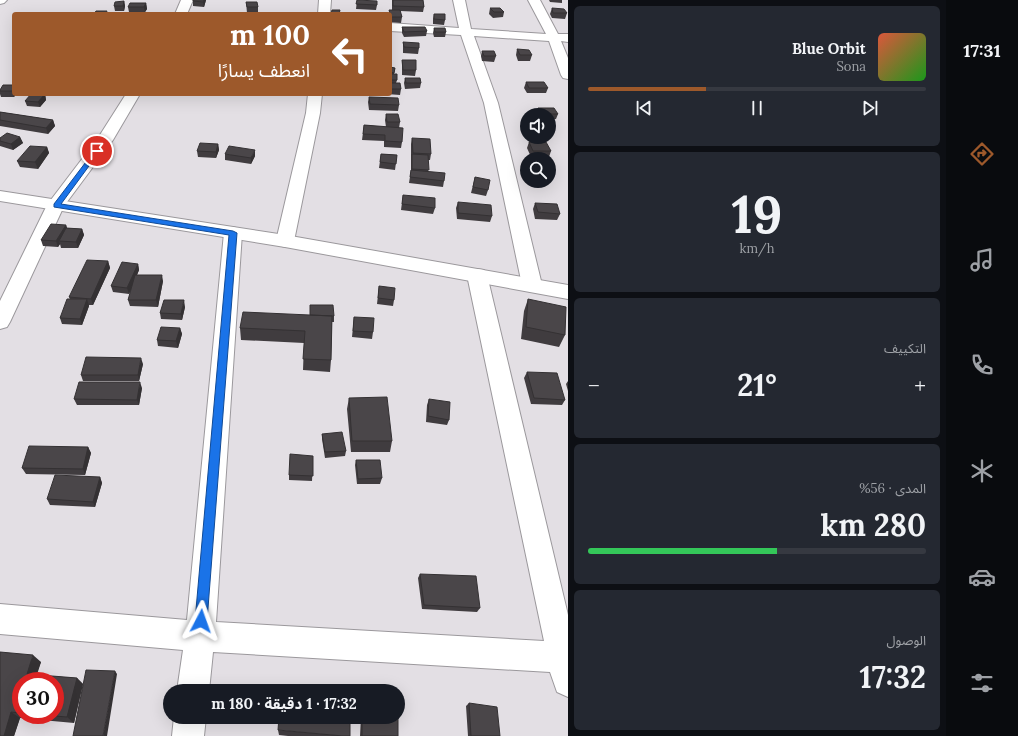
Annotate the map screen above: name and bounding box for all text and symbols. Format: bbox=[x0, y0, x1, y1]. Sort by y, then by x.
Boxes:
text: 100 m bbox=[230, 17, 310, 53]
icon: left bbox=[324, 28, 376, 80]
text: Blue Orbit bbox=[792, 39, 866, 58]
text: 17:31 bbox=[963, 39, 1001, 62]
text: Sona bbox=[836, 58, 866, 75]
text: انعطف يسارًا bbox=[218, 59, 310, 82]
icon: previous bbox=[633, 97, 655, 119]
icon: pause bbox=[746, 97, 768, 119]
icon: next bbox=[859, 97, 881, 119]
map controls bbox=[520, 108, 556, 188]
button: sound bbox=[520, 108, 556, 144]
pin bbox=[80, 134, 114, 168]
icon: arrive bbox=[86, 140, 108, 162]
icon: directions bbox=[968, 140, 996, 168]
button: search bbox=[520, 152, 556, 188]
text: 19 bbox=[731, 181, 783, 247]
text: km/h bbox=[739, 240, 775, 257]
icon: music bbox=[968, 246, 996, 274]
text: التكييف bbox=[884, 340, 926, 357]
icon: phone bbox=[968, 351, 996, 379]
text: 21° bbox=[737, 366, 777, 404]
text: − bbox=[588, 371, 600, 399]
text: + bbox=[914, 371, 926, 399]
icon: climate bbox=[968, 457, 996, 485]
text: المدى · 56% bbox=[859, 480, 926, 497]
text: 280 km bbox=[820, 506, 926, 544]
icon: car bbox=[968, 563, 996, 591]
position arrow bbox=[180, 600, 222, 642]
text: الوصول bbox=[886, 632, 926, 649]
text: 17:32 bbox=[859, 658, 926, 696]
icon: filters bbox=[968, 669, 996, 697]
speed limit sign: 30 bbox=[12, 672, 64, 724]
text: 17:32 · 1 دقيقة · 180 m bbox=[211, 694, 357, 713]

